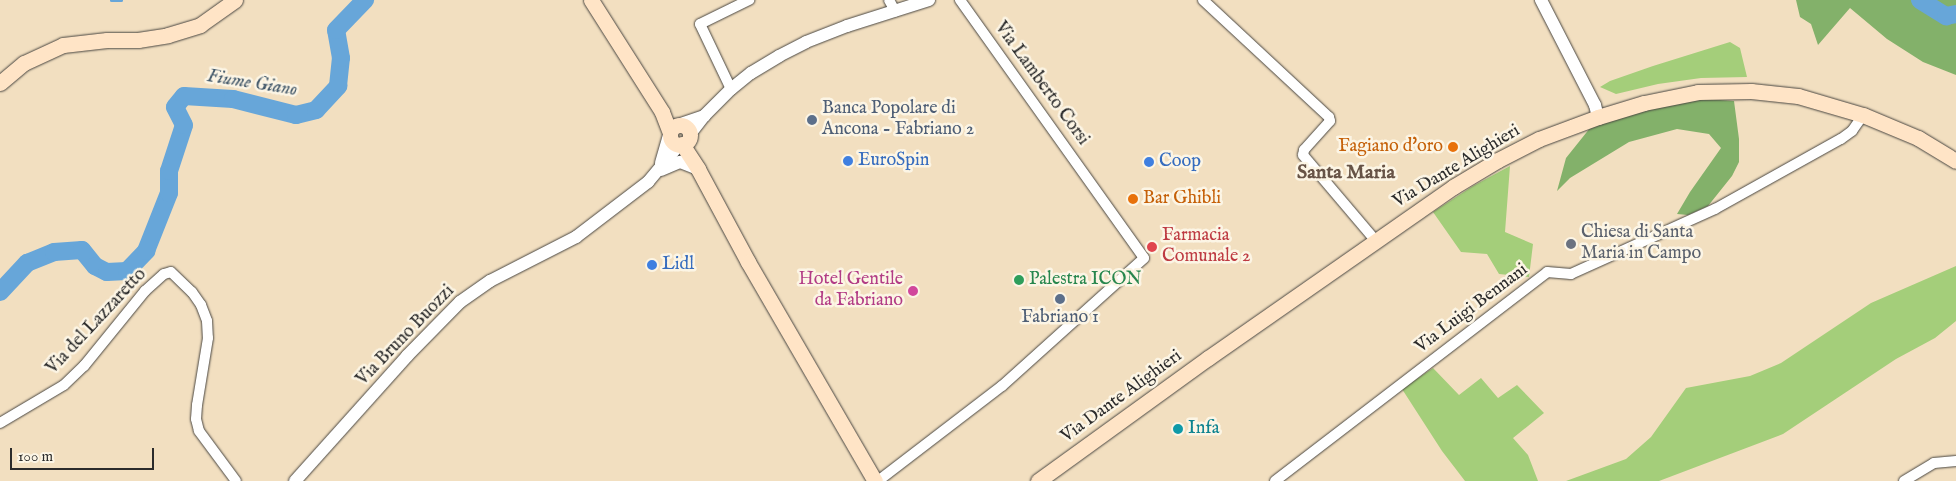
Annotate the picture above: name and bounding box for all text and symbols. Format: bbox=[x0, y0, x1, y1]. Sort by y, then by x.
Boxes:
street label: Via Lamberto Corsi bbox=[989, 18, 1093, 150]
water label: Fiume Giano bbox=[205, 66, 299, 102]
place label: Banca Popolare di Ancona - Fabriano 2 bbox=[822, 99, 974, 142]
marker: Banca Popolare di Ancona - Fabriano 2 bbox=[806, 114, 818, 126]
street label: Via Dante Alighieri bbox=[1390, 121, 1524, 213]
place label: Fagiano d'oro bbox=[1338, 136, 1443, 158]
marker: Fagiano d'oro bbox=[1447, 141, 1459, 153]
place label: EuroSpin bbox=[858, 150, 929, 172]
place label: Coop bbox=[1159, 151, 1201, 173]
marker: EuroSpin bbox=[842, 155, 854, 167]
marker: Coop bbox=[1143, 156, 1155, 168]
district label: Santa Maria bbox=[1297, 160, 1395, 184]
place label: Bar Ghibli bbox=[1143, 188, 1221, 210]
marker: Bar Ghibli bbox=[1127, 193, 1139, 205]
place label: Chiesa di Santa Maria in Campo bbox=[1581, 223, 1701, 266]
place label: Farmacia Comunale 2 bbox=[1162, 226, 1251, 268]
marker: Chiesa di Santa Maria in Campo bbox=[1565, 238, 1577, 250]
marker: Farmacia Comunale 2 bbox=[1146, 241, 1158, 253]
place label: Lidl bbox=[662, 254, 694, 276]
marker: Lidl bbox=[646, 259, 658, 271]
street label: Via Luigi Bennani bbox=[1411, 260, 1533, 358]
street label: Via del Lazzaretto bbox=[42, 265, 152, 379]
place label: Palestra ICON bbox=[1029, 269, 1142, 291]
place label: Hotel Gentile da Fabriano bbox=[799, 270, 903, 312]
marker: Palestra ICON bbox=[1013, 274, 1025, 286]
street label: Via Bruno Buozzi bbox=[352, 281, 460, 391]
marker: Hotel Gentile da Fabriano bbox=[907, 285, 919, 297]
marker: Fabriano 1 bbox=[1054, 293, 1066, 305]
place label: Fabriano 1 bbox=[1021, 307, 1099, 329]
street label: Via Dante Alighieri bbox=[1057, 346, 1187, 448]
place label: Infa bbox=[1188, 418, 1220, 440]
marker: Infa bbox=[1172, 423, 1184, 435]
scale bar bbox=[12, 438, 156, 470]
text: 100 m bbox=[18, 447, 53, 466]

